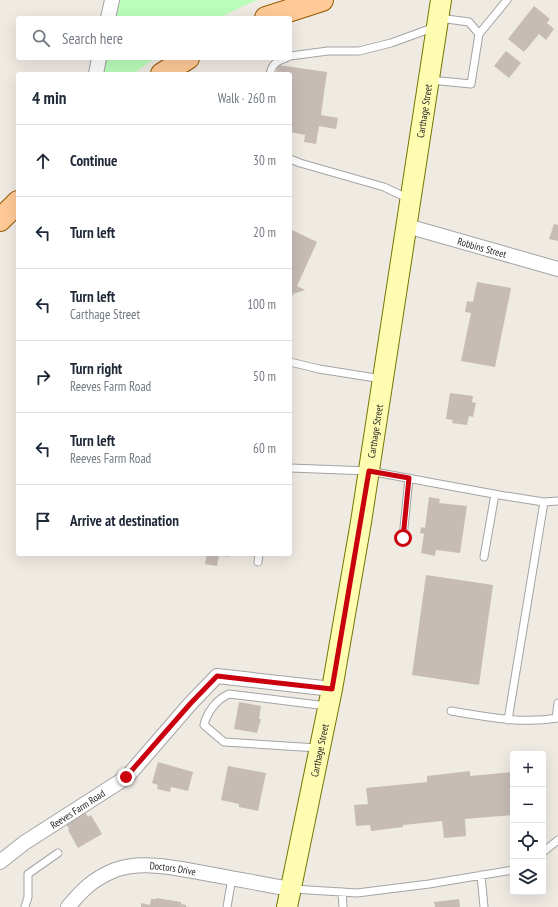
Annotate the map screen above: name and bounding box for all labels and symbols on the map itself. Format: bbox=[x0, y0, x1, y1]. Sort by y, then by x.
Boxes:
street label: Carthage Street bbox=[413, 83, 435, 139]
street label: Robbins Street bbox=[456, 234, 508, 261]
street label: Carthage Street bbox=[364, 403, 385, 459]
route start bbox=[394, 529, 412, 547]
street label: Carthage Street bbox=[308, 722, 331, 778]
route end bbox=[117, 768, 135, 786]
street label: Reeves Farm Road bbox=[48, 786, 107, 831]
street label: Doctors Drive bbox=[149, 859, 197, 878]

